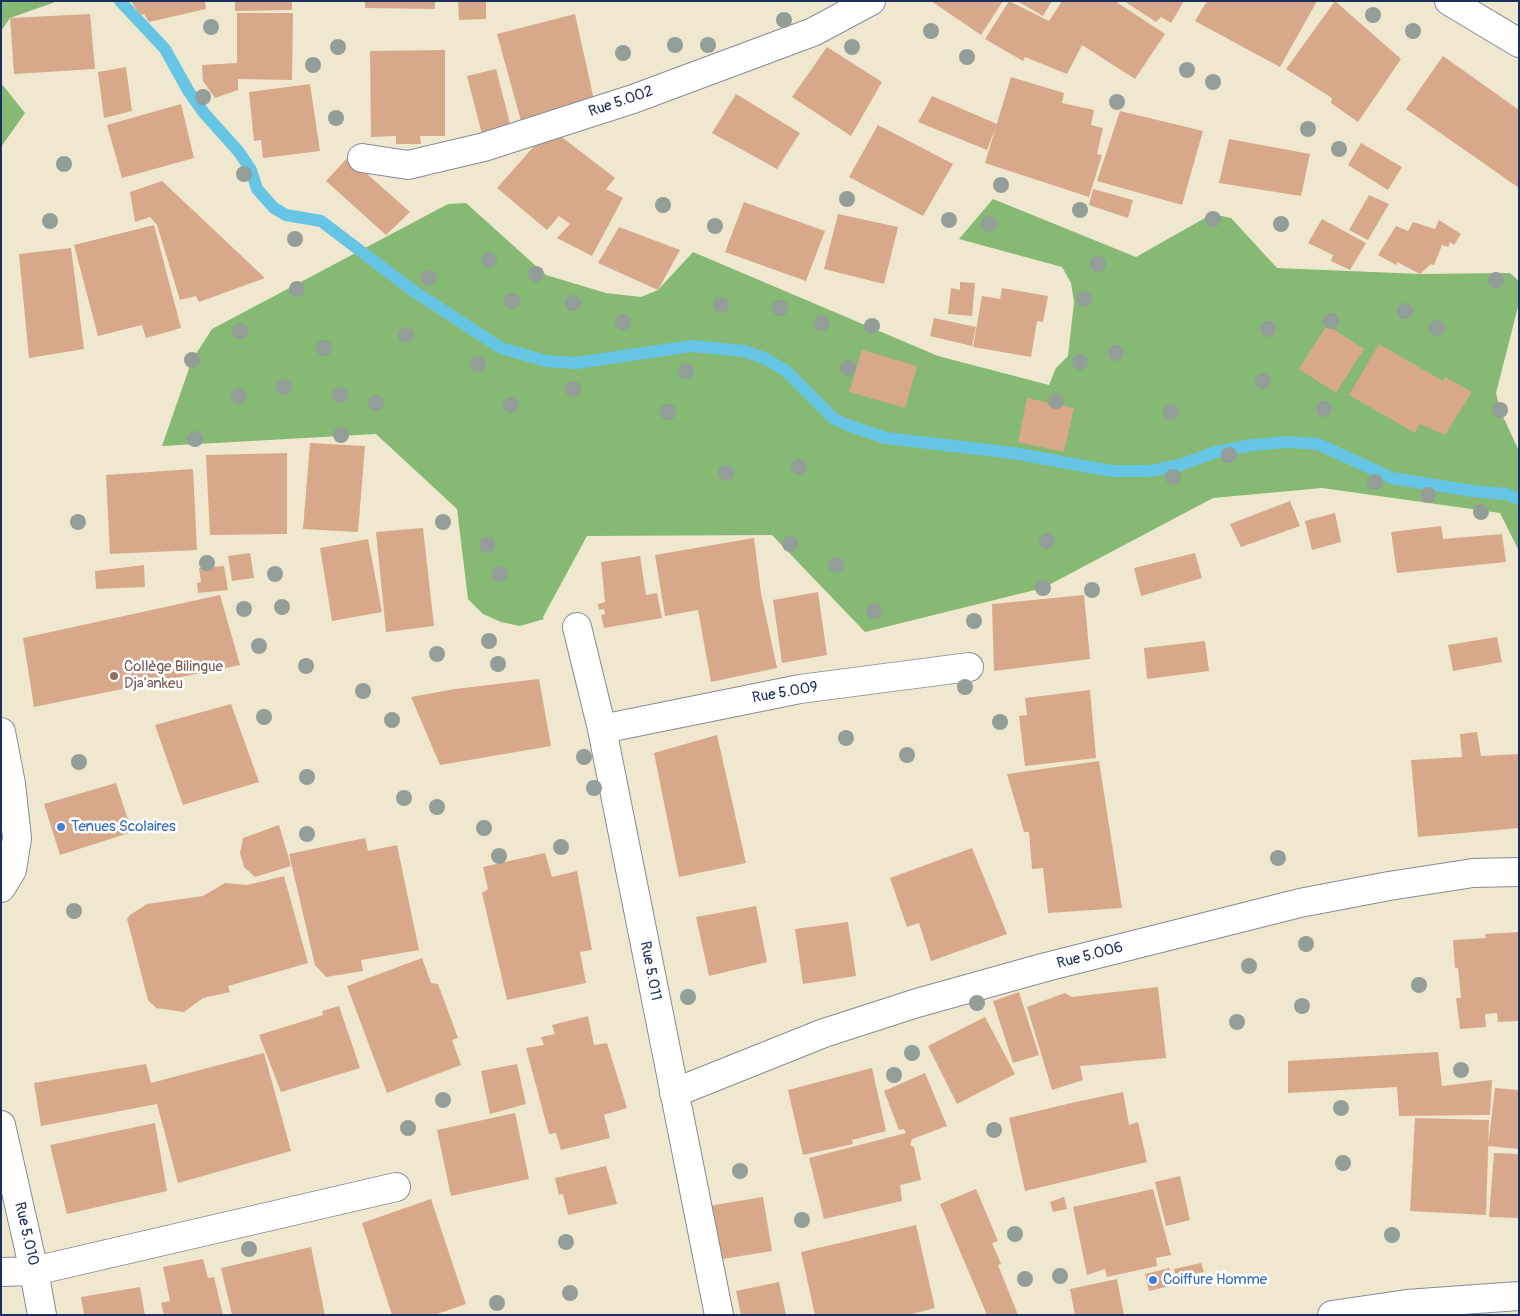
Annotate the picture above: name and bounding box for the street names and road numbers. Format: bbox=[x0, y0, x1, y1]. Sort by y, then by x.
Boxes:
street label: Rue 5.002 bbox=[586, 83, 656, 121]
street label: Rue 5.009 bbox=[751, 678, 819, 708]
street label: Rue 5.006 bbox=[1055, 939, 1125, 973]
street label: Rue 5.011 bbox=[635, 940, 665, 1002]
street label: Rue 5.010 bbox=[10, 1200, 42, 1268]

